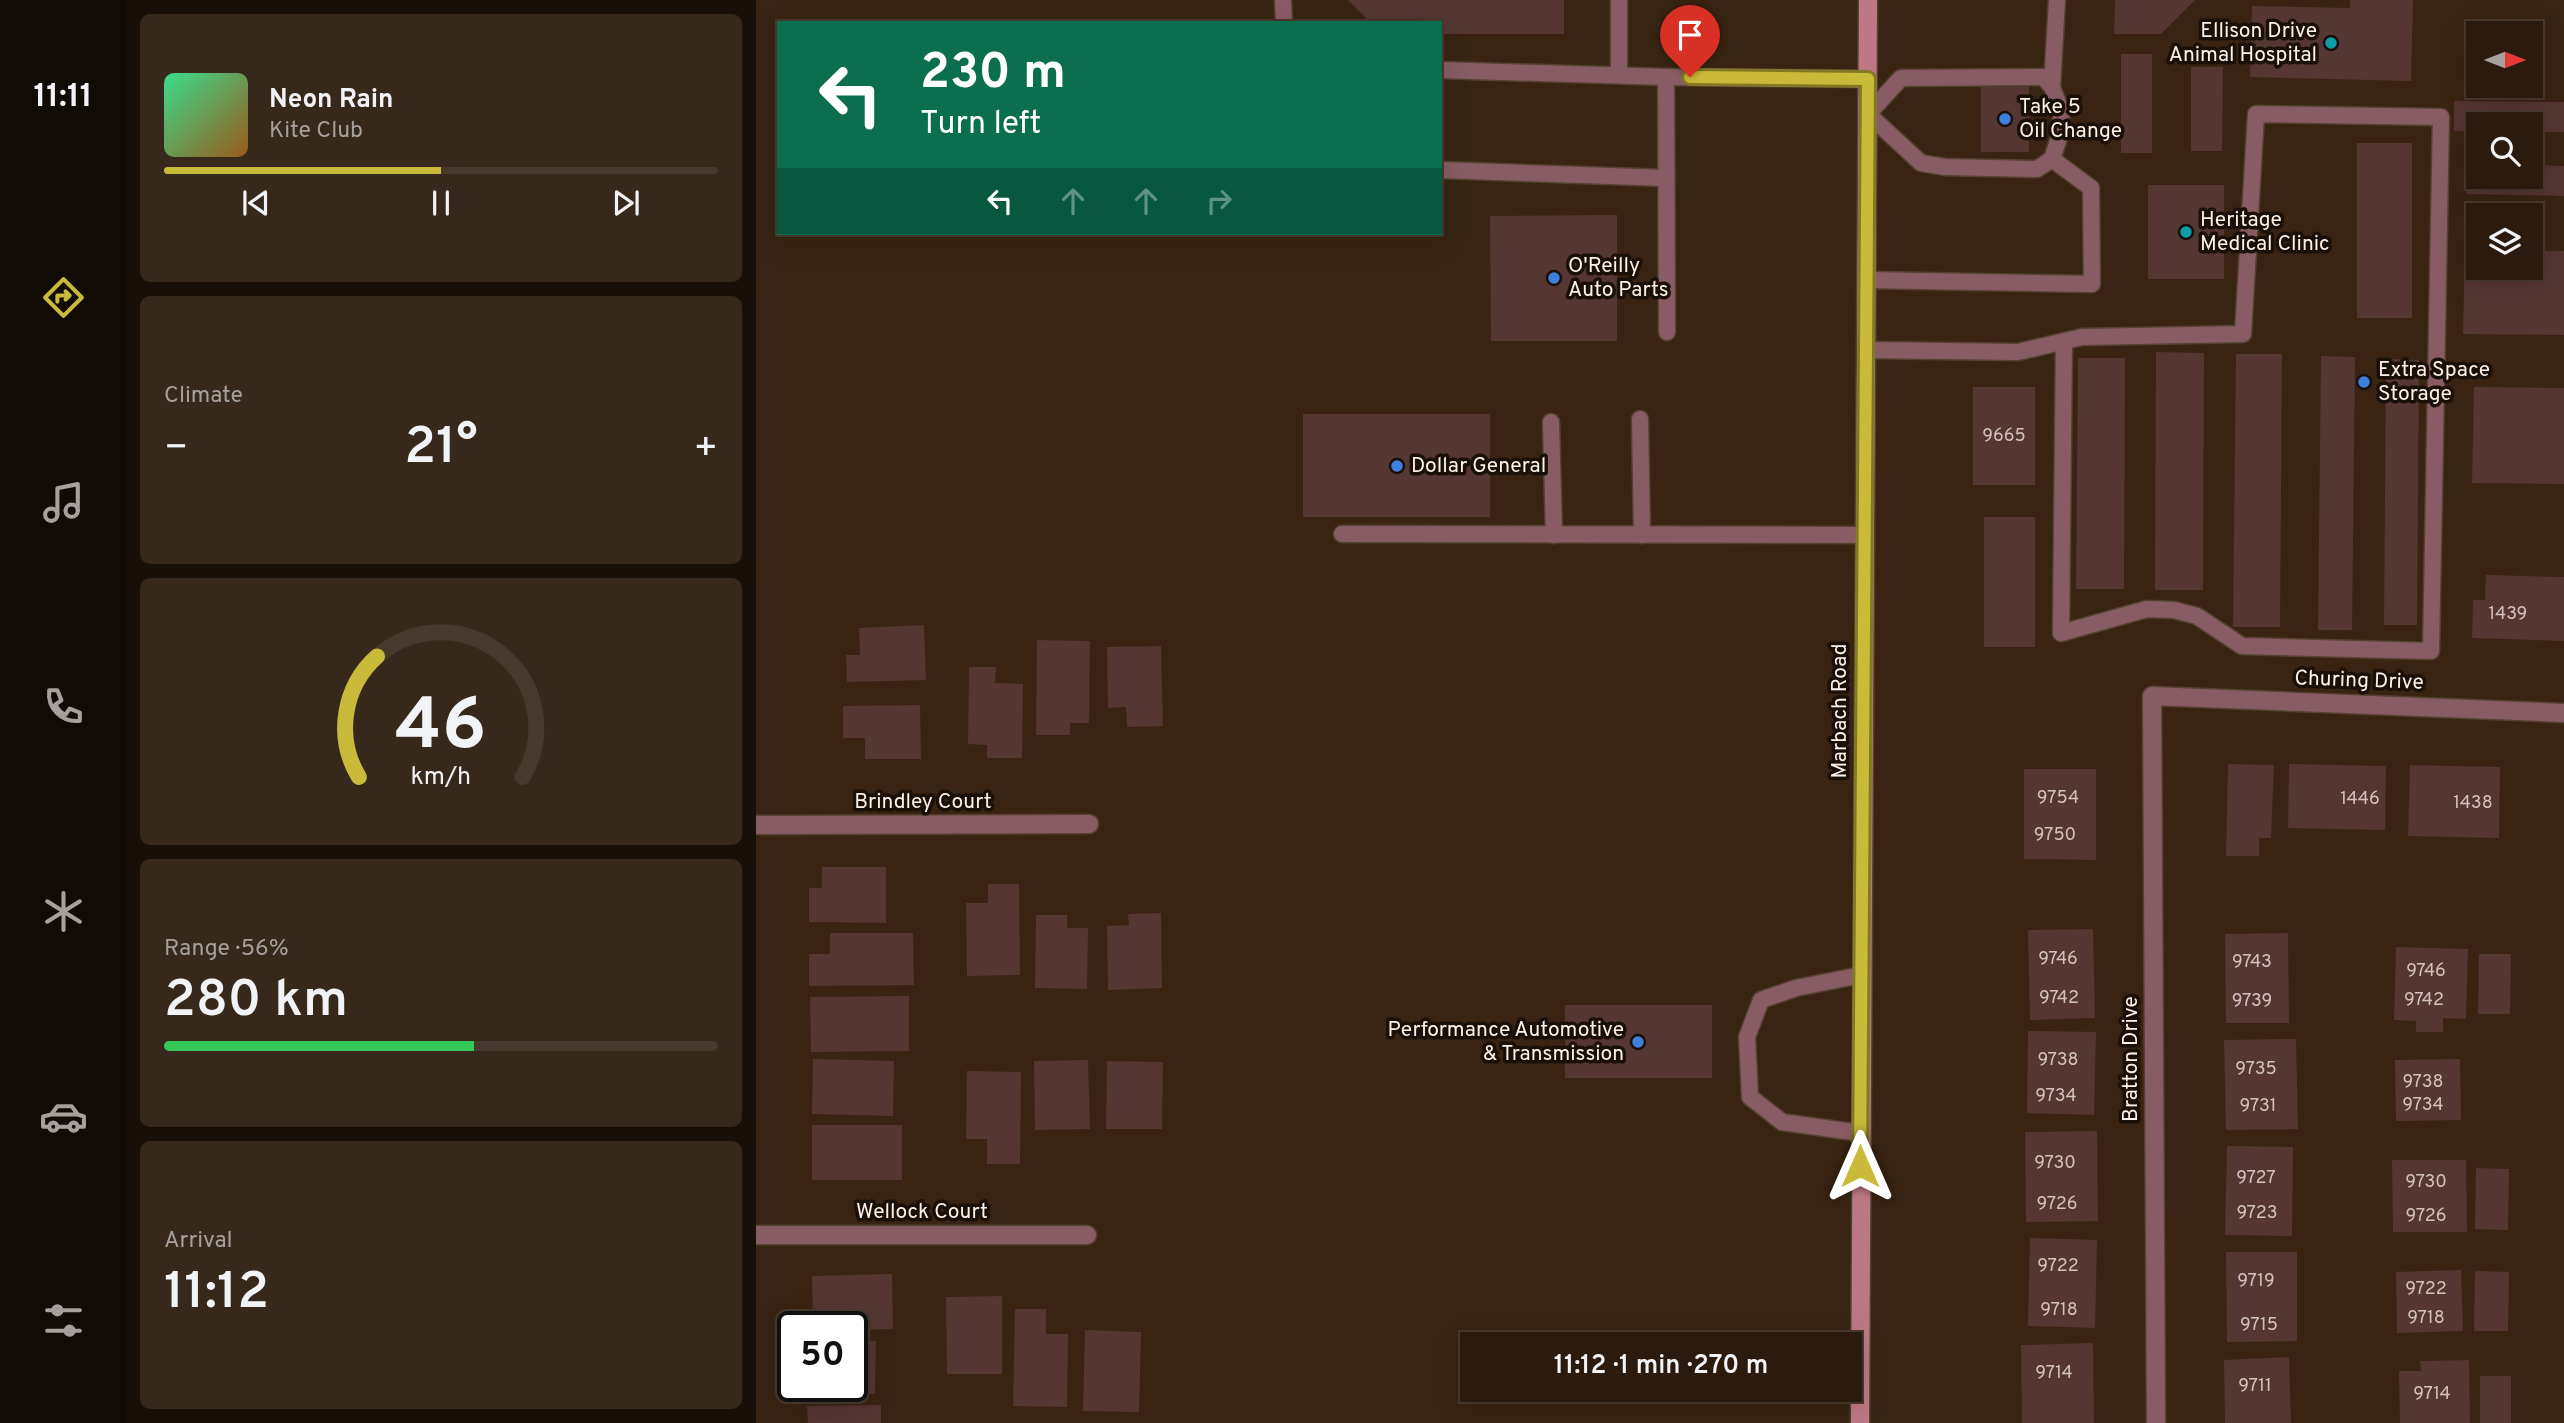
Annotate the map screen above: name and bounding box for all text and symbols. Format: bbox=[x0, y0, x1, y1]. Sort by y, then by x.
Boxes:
pin bbox=[1660, 5, 1720, 77]
icon: arrive bbox=[1671, 16, 1709, 54]
place label: Ellison Drive Animal Hospital bbox=[2169, 18, 2317, 69]
north arrow bbox=[2466, 21, 2543, 98]
map controls bbox=[2466, 21, 2543, 280]
marker: Ellison Drive Animal Hospital bbox=[2323, 35, 2339, 51]
text: 230 m bbox=[920, 44, 1066, 106]
icon: left bbox=[805, 49, 896, 140]
text: 11:11 bbox=[34, 78, 92, 118]
text: Neon Rain bbox=[269, 84, 394, 117]
place label: Take 5 Oil Change bbox=[2019, 94, 2122, 145]
text: Turn left bbox=[920, 105, 1041, 145]
marker: Take 5 Oil Change bbox=[1997, 111, 2013, 127]
button: search bbox=[2466, 112, 2543, 189]
text: Kite Club bbox=[269, 117, 363, 146]
icon: left bbox=[981, 182, 1019, 220]
icon: ahead bbox=[1054, 182, 1092, 220]
icon: ahead bbox=[1127, 182, 1165, 220]
icon: right bbox=[1200, 182, 1238, 220]
icon: previous bbox=[237, 184, 275, 222]
icon: pause bbox=[422, 184, 460, 222]
icon: next bbox=[607, 184, 645, 222]
button: layers bbox=[2466, 203, 2543, 280]
place label: Heritage Medical Clinic bbox=[2200, 207, 2330, 258]
marker: Heritage Medical Clinic bbox=[2178, 224, 2194, 240]
place label: O'Reilly Auto Parts bbox=[1568, 253, 1669, 304]
marker: O'Reilly Auto Parts bbox=[1546, 270, 1562, 286]
icon: directions bbox=[39, 273, 88, 322]
place label: Extra Space Storage bbox=[2378, 357, 2490, 408]
marker: Extra Space Storage bbox=[2356, 374, 2372, 390]
text: Climate bbox=[164, 382, 243, 411]
text: 21° bbox=[404, 416, 478, 482]
text: − bbox=[164, 425, 189, 474]
text: + bbox=[693, 425, 718, 474]
house number: 9665 bbox=[1982, 425, 2026, 448]
place label: Dollar General bbox=[1411, 453, 1546, 480]
marker: Dollar General bbox=[1389, 458, 1405, 474]
icon: music bbox=[39, 478, 88, 527]
house number: 1439 bbox=[2489, 603, 2527, 626]
street label: Marbach Road bbox=[1827, 644, 1854, 778]
street label: Churing Drive bbox=[2294, 665, 2424, 697]
icon: phone bbox=[39, 682, 88, 731]
text: 46 bbox=[395, 684, 487, 776]
text: km/h bbox=[411, 762, 471, 794]
house number: 9754 bbox=[2037, 787, 2079, 810]
house number: 1446 bbox=[2340, 788, 2380, 811]
street label: Brindley Court bbox=[854, 789, 992, 816]
house number: 1438 bbox=[2453, 792, 2493, 815]
house number: 9750 bbox=[2034, 824, 2076, 847]
icon: climate bbox=[39, 887, 88, 936]
text: Range · 56% bbox=[164, 935, 289, 964]
house number: 9746 bbox=[2038, 948, 2078, 971]
house number: 9743 bbox=[2232, 951, 2272, 974]
house number: 9746 bbox=[2406, 960, 2446, 983]
text: 280 km bbox=[164, 969, 348, 1035]
house number: 9742 bbox=[2039, 987, 2079, 1010]
house number: 9742 bbox=[2404, 989, 2444, 1012]
house number: 9739 bbox=[2232, 990, 2272, 1013]
street label: Bratton Drive bbox=[2118, 996, 2145, 1122]
place label: Performance Automotive & Transmission bbox=[1388, 1017, 1624, 1068]
marker: Performance Automotive & Transmission bbox=[1630, 1034, 1646, 1050]
house number: 9738 bbox=[2037, 1049, 2079, 1072]
house number: 9735 bbox=[2235, 1058, 2277, 1081]
house number: 9738 bbox=[2402, 1071, 2444, 1094]
house number: 9734 bbox=[2035, 1085, 2077, 1108]
icon: car bbox=[39, 1092, 88, 1141]
house number: 9734 bbox=[2402, 1094, 2444, 1117]
house number: 9731 bbox=[2240, 1095, 2276, 1118]
position arrow bbox=[1823, 1129, 1897, 1203]
house number: 9730 bbox=[2034, 1152, 2076, 1175]
house number: 9727 bbox=[2236, 1167, 2276, 1190]
house number: 9730 bbox=[2405, 1171, 2447, 1194]
house number: 9726 bbox=[2036, 1193, 2078, 1216]
street label: Wellock Court bbox=[856, 1199, 988, 1226]
house number: 9723 bbox=[2236, 1202, 2278, 1225]
house number: 9726 bbox=[2405, 1205, 2447, 1228]
text: Arrival bbox=[164, 1227, 233, 1256]
house number: 9722 bbox=[2037, 1255, 2079, 1278]
text: 11:12 bbox=[164, 1261, 269, 1327]
house number: 9719 bbox=[2237, 1270, 2275, 1293]
house number: 9722 bbox=[2405, 1278, 2447, 1301]
icon: filters bbox=[39, 1296, 88, 1345]
house number: 9718 bbox=[2040, 1299, 2078, 1322]
house number: 9718 bbox=[2407, 1307, 2445, 1330]
speed limit sign: 50 bbox=[777, 1311, 868, 1402]
house number: 9715 bbox=[2240, 1314, 2278, 1337]
text: 11:12 · 1 min · 270 m bbox=[1554, 1350, 1768, 1383]
house number: 9714 bbox=[2035, 1362, 2073, 1385]
house number: 9711 bbox=[2238, 1375, 2272, 1398]
house number: 9714 bbox=[2413, 1383, 2451, 1406]

